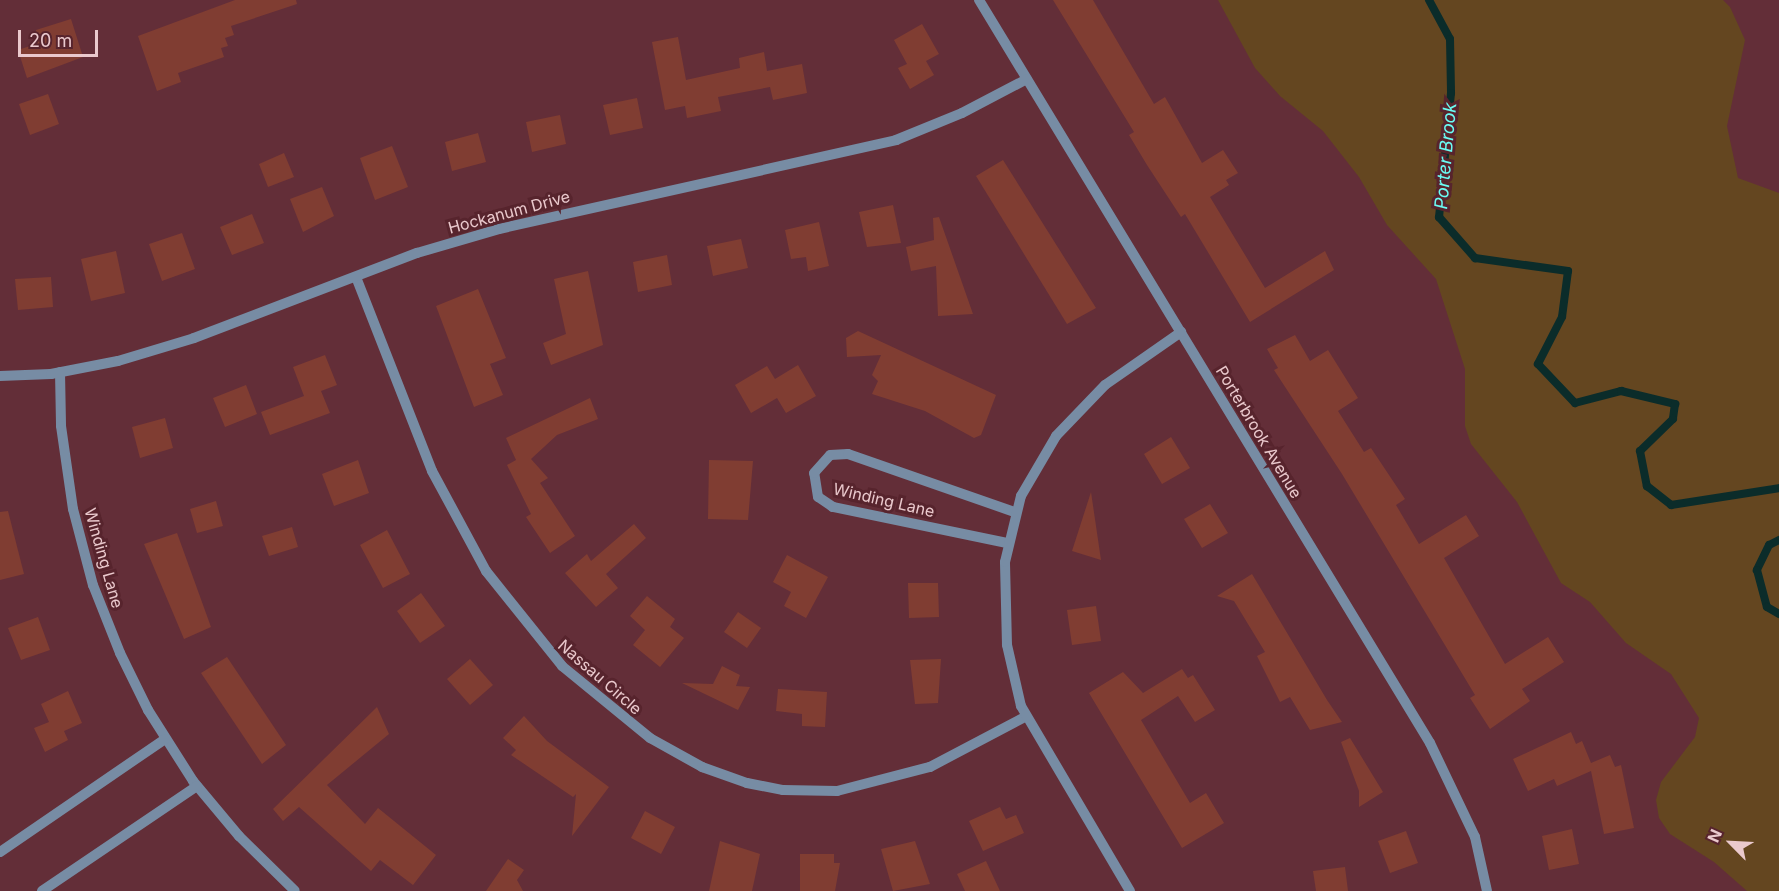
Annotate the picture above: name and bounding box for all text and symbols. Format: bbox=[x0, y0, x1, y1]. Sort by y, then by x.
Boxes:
scale bar bbox=[21, 18, 100, 56]
text: 20 m bbox=[29, 30, 72, 51]
water label: Porter Brook bbox=[1431, 102, 1461, 210]
street label: Hockanum Drive bbox=[446, 186, 572, 238]
street label: Porterbrook Avenue bbox=[1212, 362, 1306, 502]
street label: Winding Lane bbox=[831, 479, 937, 521]
street label: Winding Lane bbox=[81, 506, 127, 610]
street label: Nassau Circle bbox=[554, 635, 646, 719]
north arrow bbox=[1701, 813, 1761, 873]
text: N bbox=[1703, 826, 1726, 845]

